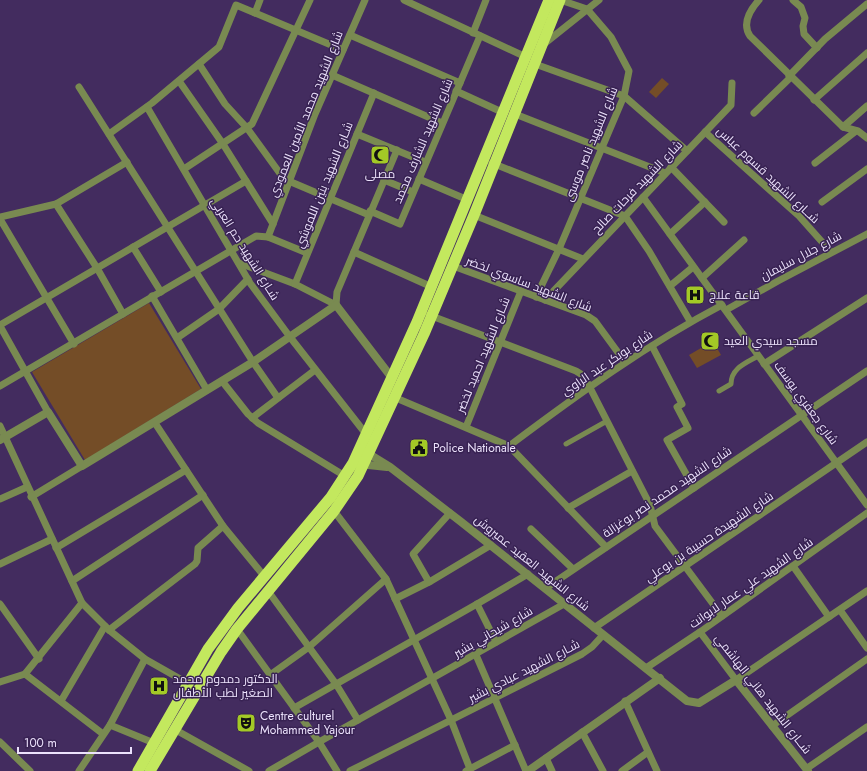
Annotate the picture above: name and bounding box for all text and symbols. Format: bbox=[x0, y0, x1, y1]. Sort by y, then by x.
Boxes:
street label: شارع الشهيد محمد الأمين العمودي bbox=[264, 28, 349, 200]
street label: شارع الشهيد الشارف محمد bbox=[389, 76, 458, 206]
street label: شارع الشهيد ناصر موسى bbox=[560, 84, 622, 204]
street label: شـارع الشهيد بنين اللموشي bbox=[290, 119, 359, 251]
street label: شــارع الشهيد قسوم عباس bbox=[712, 122, 824, 228]
street label: شارع الشهيد فرحات صالح bbox=[588, 136, 686, 238]
mosque icon: مصلى bbox=[369, 144, 391, 166]
place label: مصلى bbox=[365, 165, 395, 183]
street label: شـارع الشهيد حم العربي bbox=[205, 194, 284, 304]
street label: شارع جلال سليمان bbox=[757, 227, 845, 285]
street label: شارع الشهيد ساسوي لخضر bbox=[462, 251, 595, 317]
hospital icon: قاعة علاج bbox=[684, 284, 706, 306]
place label: قاعة علاج bbox=[709, 286, 760, 304]
street label: شـارع الشهيد احميد لخضر bbox=[451, 294, 515, 417]
street label: شارع بوبكر عبد الراوي bbox=[558, 326, 657, 401]
mosque icon: مسجد سيدي العيد bbox=[699, 330, 721, 352]
place label: مسجد سيدي العيد bbox=[724, 332, 818, 351]
street label: شارع جعفري يوسف bbox=[769, 357, 843, 449]
public building icon: Police Nationale bbox=[408, 437, 430, 459]
place label: Police Nationale bbox=[433, 439, 516, 457]
street label: شارع الشهيد محمد نصر بوغزالة bbox=[599, 442, 735, 542]
street label: شارع الشهيدة حسيبة بن بوعلي bbox=[641, 487, 778, 588]
street label: شارع الشهيد العقيد عميروش bbox=[470, 511, 594, 615]
street label: شارع الشهيد علي عمار لابوانت bbox=[685, 533, 817, 634]
street label: شارع شيحاني بشير bbox=[449, 602, 537, 663]
street label: شــارع الشهيد هاني الهاشمي bbox=[709, 630, 816, 759]
street label: شـارع الشهيد عبادي بشير bbox=[464, 635, 583, 708]
place label: الدكتور دمدوم محمد الصغير لطب الأطفال bbox=[173, 670, 278, 702]
hospital icon: الدكتور دمدوم محمد الصغير لطب الأطفال bbox=[148, 675, 170, 697]
place label: Centre culturel Mohammed Yajour bbox=[260, 707, 356, 739]
theatre icon: Centre culturel Mohammed Yajour bbox=[235, 712, 257, 734]
scale bar bbox=[18, 729, 131, 755]
text: 100 m bbox=[24, 734, 57, 752]

